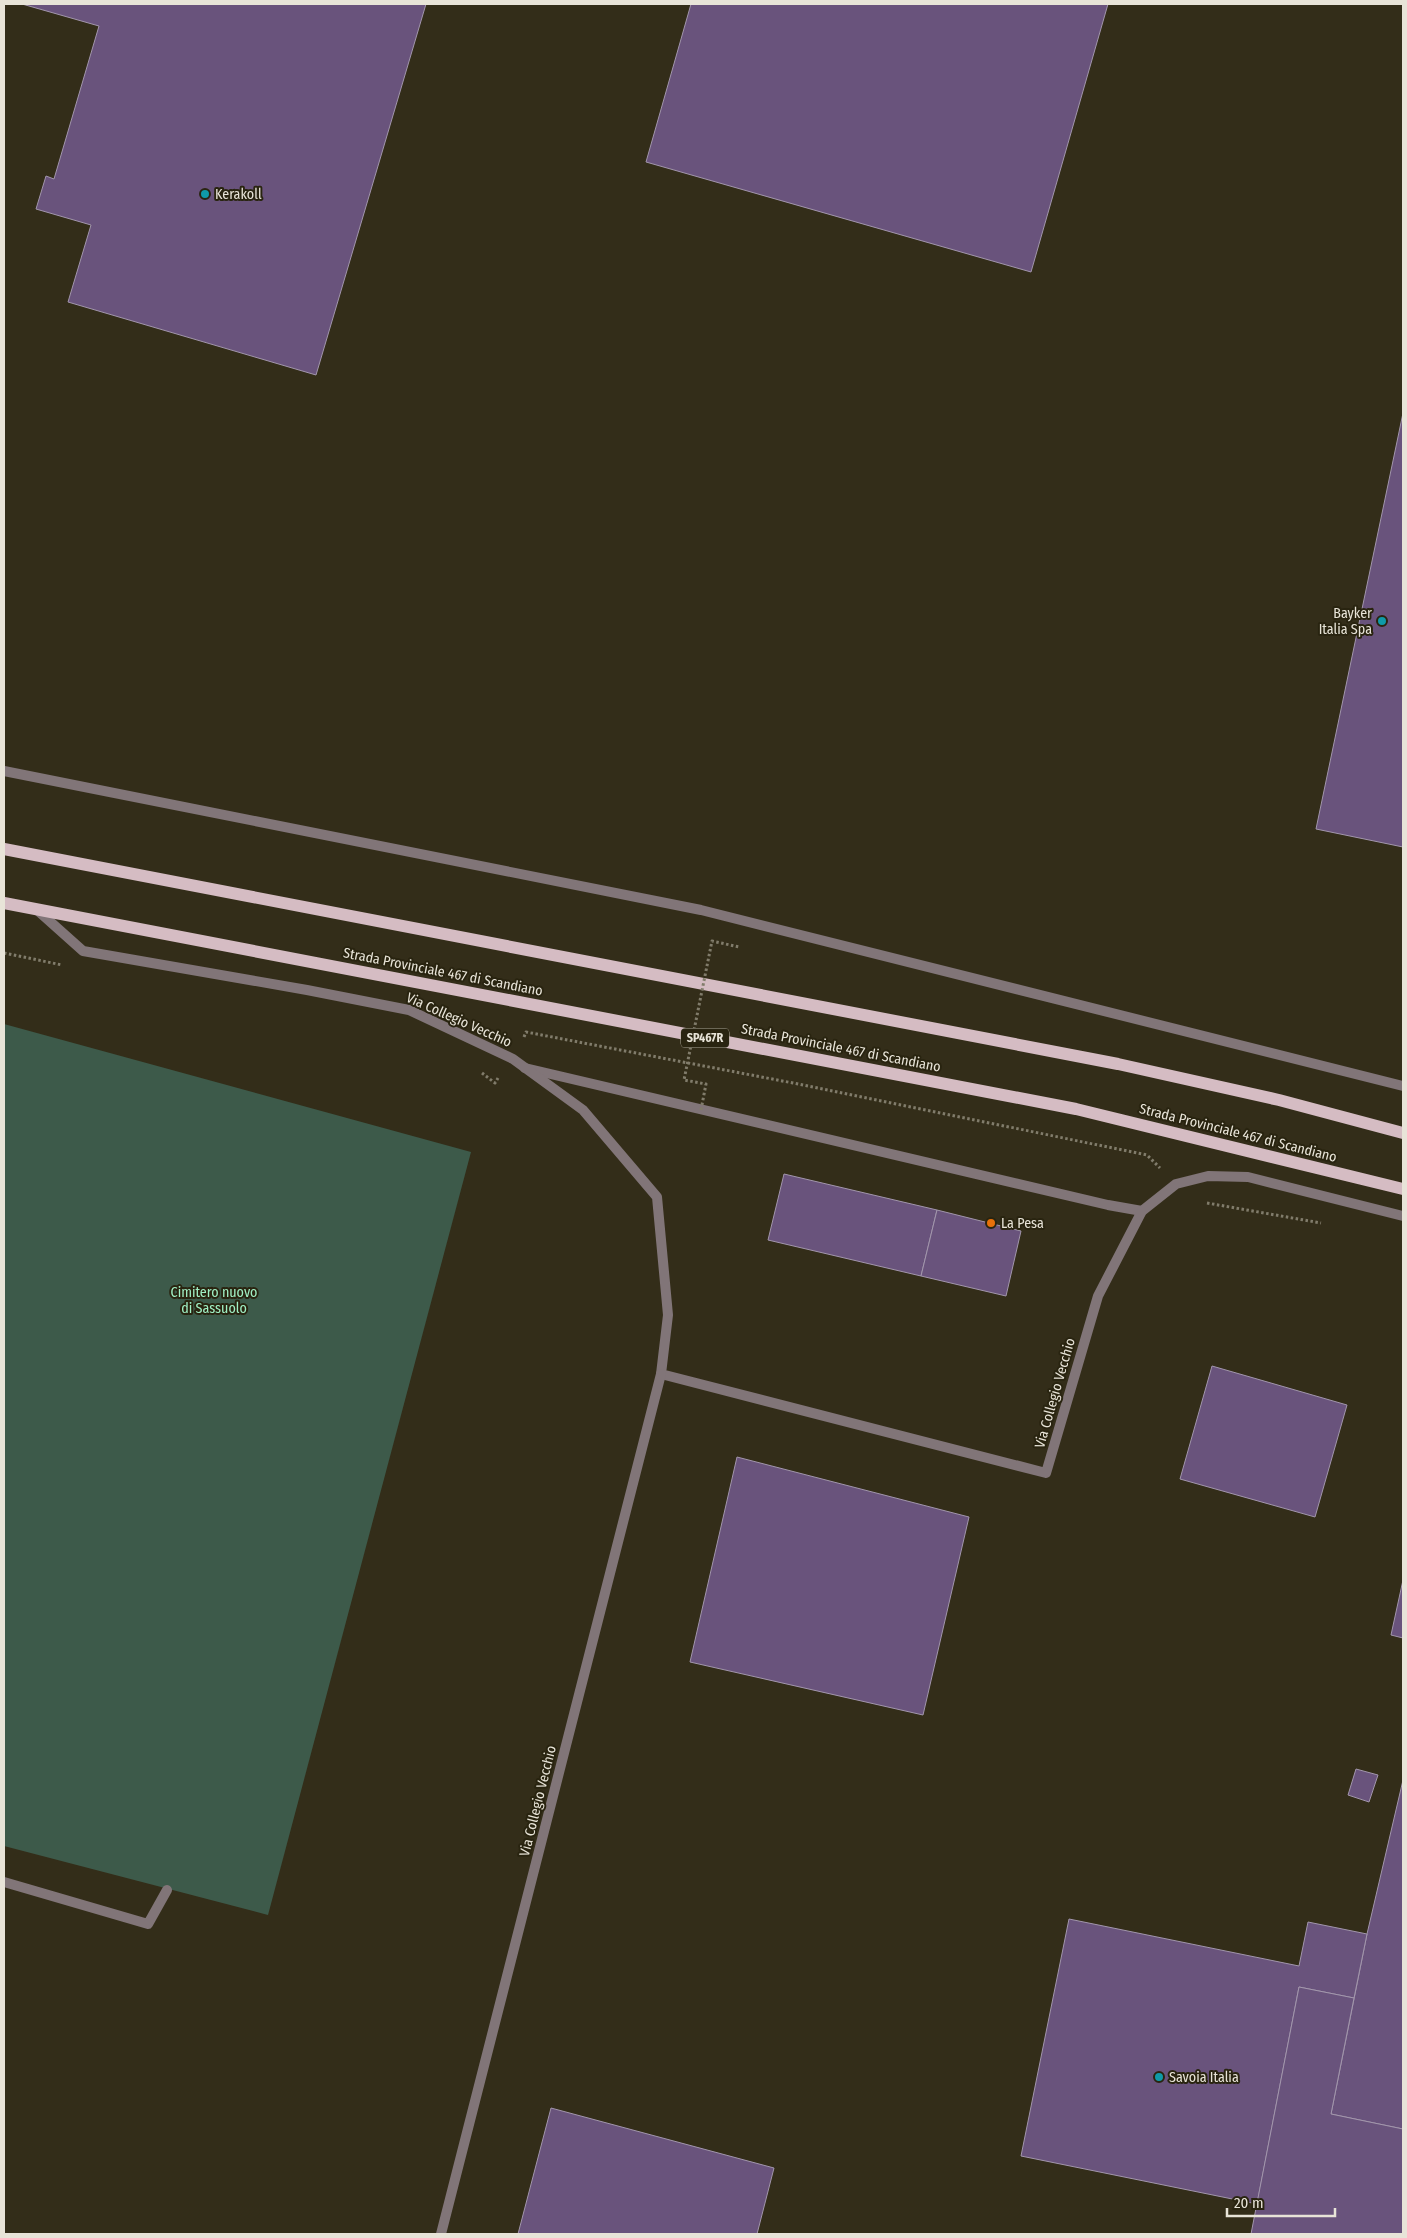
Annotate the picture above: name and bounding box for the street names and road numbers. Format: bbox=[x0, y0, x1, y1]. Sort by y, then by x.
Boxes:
street label: Strada Provinciale 467 di Scandiano bbox=[342, 944, 544, 1000]
street label: Via Collegio Vecchio bbox=[404, 989, 514, 1051]
street label: Strada Provinciale 467 di Scandiano bbox=[740, 1020, 942, 1076]
road number: SP467R bbox=[681, 1028, 729, 1048]
street label: Strada Provinciale 467 di Scandiano bbox=[1137, 1100, 1339, 1166]
street label: Via Collegio Vecchio bbox=[1031, 1336, 1079, 1450]
street label: Via Collegio Vecchio bbox=[516, 1744, 560, 1858]

